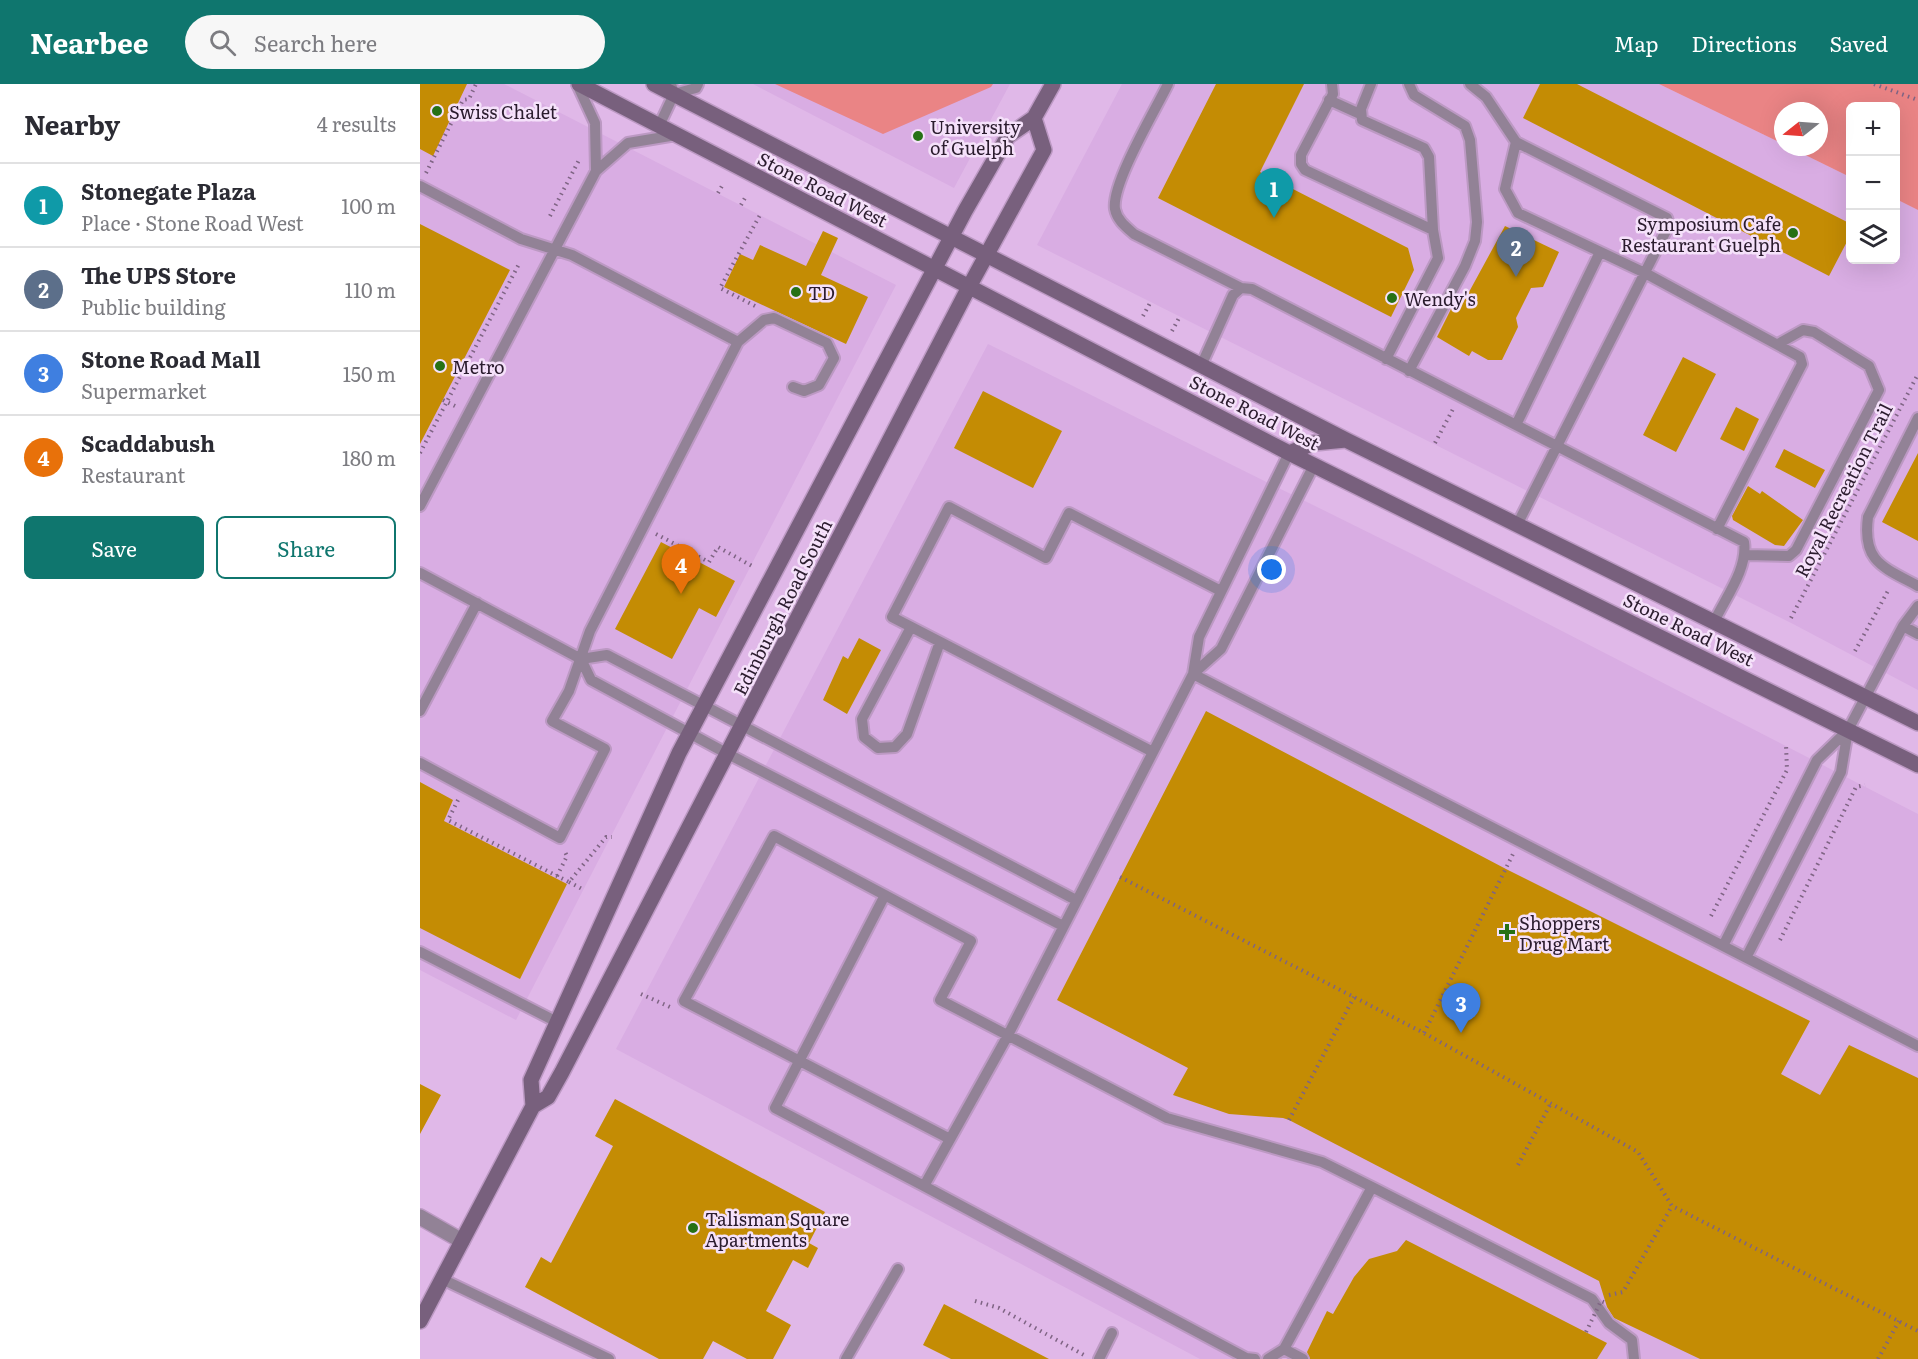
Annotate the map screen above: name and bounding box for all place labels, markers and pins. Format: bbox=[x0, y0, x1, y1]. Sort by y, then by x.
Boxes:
place label: Swiss Chalet bbox=[449, 98, 558, 125]
marker: Swiss Chalet bbox=[430, 104, 444, 118]
place label: University of Guelph bbox=[930, 113, 1021, 161]
marker: University of Guelph bbox=[911, 129, 925, 143]
pin: 1 bbox=[1254, 168, 1294, 218]
place label: Symposium Cafe Restaurant Guelph bbox=[1621, 210, 1781, 258]
marker: Symposium Cafe Restaurant Guelph bbox=[1786, 226, 1800, 240]
pin: 2 bbox=[1496, 228, 1536, 277]
place label: TD bbox=[808, 279, 835, 306]
marker: TD bbox=[789, 285, 803, 299]
place label: Wendy's bbox=[1404, 285, 1476, 312]
marker: Wendy's bbox=[1385, 291, 1399, 305]
place label: Metro bbox=[452, 353, 505, 380]
marker: Metro bbox=[433, 359, 447, 373]
pin: 4 bbox=[662, 544, 700, 594]
place label: Shoppers Drug Mart bbox=[1519, 909, 1610, 957]
marker: Shoppers Drug Mart bbox=[1500, 925, 1514, 939]
pin: 3 bbox=[1442, 984, 1480, 1033]
place label: Talisman Square Apartments bbox=[705, 1205, 849, 1253]
marker: Talisman Square Apartments bbox=[686, 1221, 700, 1235]

